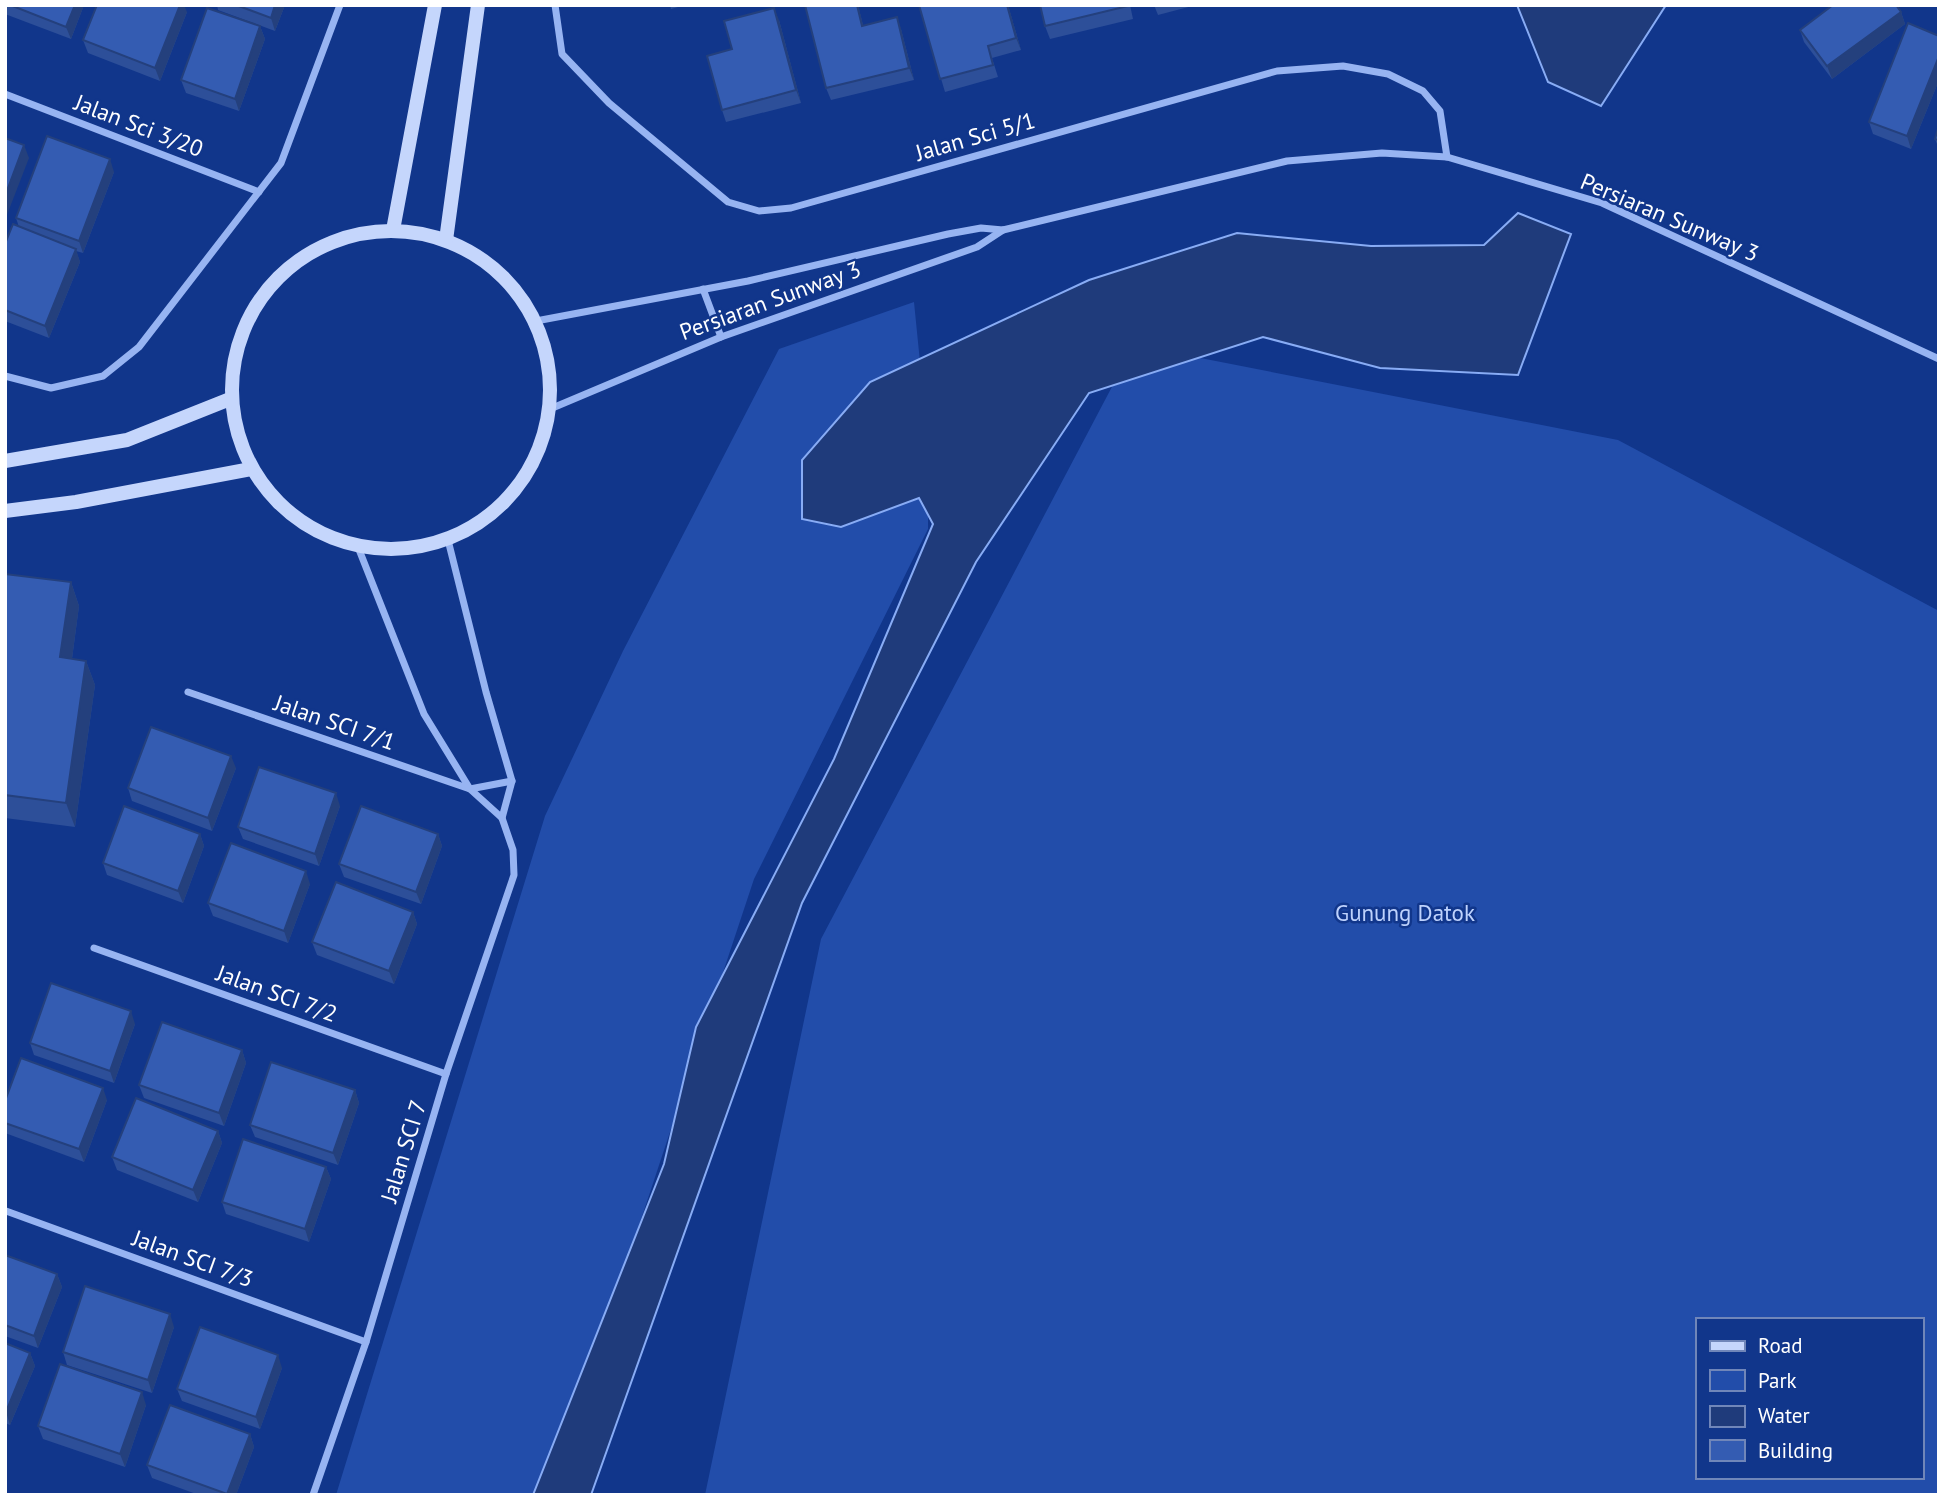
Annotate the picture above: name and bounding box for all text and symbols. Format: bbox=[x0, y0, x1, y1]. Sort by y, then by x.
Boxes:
street label: Jalan Sci 3/20 bbox=[70, 87, 207, 163]
street label: Jalan Sci 5/1 bbox=[911, 105, 1038, 167]
street label: Persiaran Sunway 3 bbox=[1577, 166, 1763, 268]
street label: Persiaran Sunway 3 bbox=[675, 254, 865, 346]
street label: Jalan SCI 7/1 bbox=[270, 687, 399, 756]
park label: Gunung Datok bbox=[1335, 898, 1475, 927]
street label: Jalan SCI 7/2 bbox=[212, 957, 341, 1028]
street label: Jalan SCI 7 bbox=[373, 1096, 432, 1207]
street label: Jalan SCI 7/3 bbox=[128, 1222, 257, 1293]
legend bbox=[1696, 1318, 1923, 1479]
text: Road bbox=[1758, 1332, 1802, 1359]
text: Park bbox=[1758, 1367, 1797, 1394]
text: Water bbox=[1758, 1402, 1810, 1429]
text: Building bbox=[1758, 1437, 1833, 1464]

